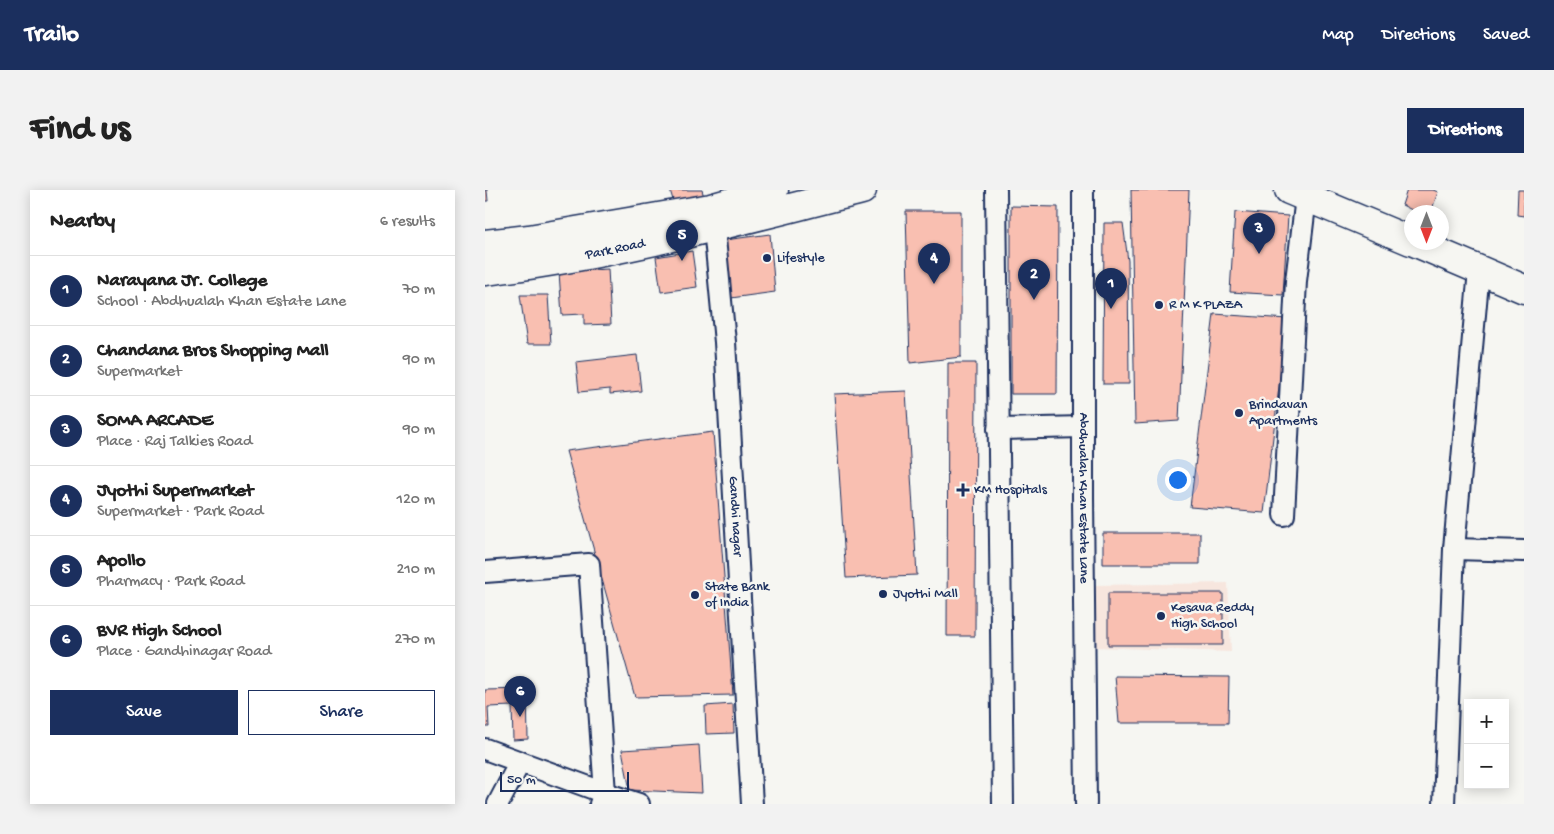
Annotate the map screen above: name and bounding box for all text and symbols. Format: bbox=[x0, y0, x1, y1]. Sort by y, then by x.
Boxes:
text: Trailo bbox=[25, 21, 79, 50]
text: Map bbox=[1322, 25, 1354, 46]
text: Directions bbox=[1382, 25, 1455, 46]
text: Saved bbox=[1483, 25, 1529, 46]
button: Directions bbox=[1407, 108, 1524, 153]
text: Find us bbox=[30, 110, 130, 151]
north arrow bbox=[1404, 205, 1449, 250]
text: Nearby bbox=[50, 210, 115, 235]
text: 6 results bbox=[380, 213, 435, 232]
pin: 3 bbox=[1243, 213, 1275, 254]
pin: 5 bbox=[666, 220, 698, 261]
street label: Park Road bbox=[583, 235, 648, 264]
pin: 4 bbox=[918, 243, 950, 284]
place label: Lifestyle bbox=[777, 250, 826, 267]
marker: Lifestyle bbox=[761, 252, 773, 264]
pin: 2 bbox=[1018, 259, 1050, 300]
pin: 1 bbox=[1095, 268, 1127, 309]
text: Narayana Jr. College bbox=[97, 270, 267, 293]
text: 1 bbox=[63, 281, 69, 300]
text: 70 m bbox=[402, 281, 435, 300]
text: School · Abdhualah Khan Estate Lane bbox=[97, 293, 346, 312]
place label: R M K PLAZA bbox=[1169, 297, 1243, 314]
marker: R M K PLAZA bbox=[1153, 299, 1165, 311]
text: Chandana Bros Shopping Mall bbox=[97, 340, 329, 363]
text: 2 bbox=[62, 351, 70, 370]
text: 90 m bbox=[403, 351, 435, 370]
text: Supermarket bbox=[97, 363, 182, 382]
place label: Brindavan Apartments bbox=[1248, 397, 1318, 430]
marker: Brindavan Apartments bbox=[1233, 407, 1245, 419]
text: SOMA ARCADE bbox=[97, 410, 213, 433]
street label: Abdhualah Khan Estate Lane bbox=[1074, 413, 1092, 584]
text: 3 bbox=[62, 421, 70, 440]
text: 90 m bbox=[403, 421, 435, 440]
text: Place · Raj Talkies Road bbox=[97, 433, 252, 452]
your location bbox=[1165, 467, 1191, 493]
street label: Gandhi nagar bbox=[724, 475, 746, 558]
text: Jyothi Supermarket bbox=[97, 480, 253, 503]
place label: KM Hospitals bbox=[974, 482, 1048, 499]
marker: KM Hospitals bbox=[956, 483, 970, 497]
text: 4 bbox=[62, 491, 70, 510]
text: 120 m bbox=[396, 491, 435, 510]
text: Supermarket · Park Road bbox=[97, 503, 263, 522]
text: Apollo bbox=[97, 550, 146, 573]
text: 5 bbox=[62, 561, 70, 580]
text: 210 m bbox=[396, 561, 435, 580]
text: Pharmacy · Park Road bbox=[97, 573, 244, 592]
place label: State Bank of India bbox=[705, 579, 771, 612]
place label: Jyothi Mall bbox=[893, 586, 958, 603]
marker: Jyothi Mall bbox=[877, 588, 889, 600]
marker: State Bank of India bbox=[689, 589, 701, 601]
place label: Kesava Reddy High School bbox=[1171, 600, 1254, 633]
marker: Kesava Reddy High School bbox=[1155, 610, 1167, 622]
text: BVR High School bbox=[97, 620, 222, 643]
text: 6 bbox=[62, 631, 70, 650]
text: 270 m bbox=[395, 631, 435, 650]
text: Place · Gandhinagar Road bbox=[97, 643, 271, 662]
pin: 6 bbox=[504, 676, 536, 717]
button: Save bbox=[50, 690, 238, 735]
button: Share bbox=[248, 690, 435, 735]
map controls bbox=[1464, 699, 1509, 789]
button: + bbox=[1464, 699, 1509, 744]
button: − bbox=[1464, 744, 1509, 789]
scale bar bbox=[500, 769, 629, 792]
text: 50 m bbox=[507, 772, 536, 789]

